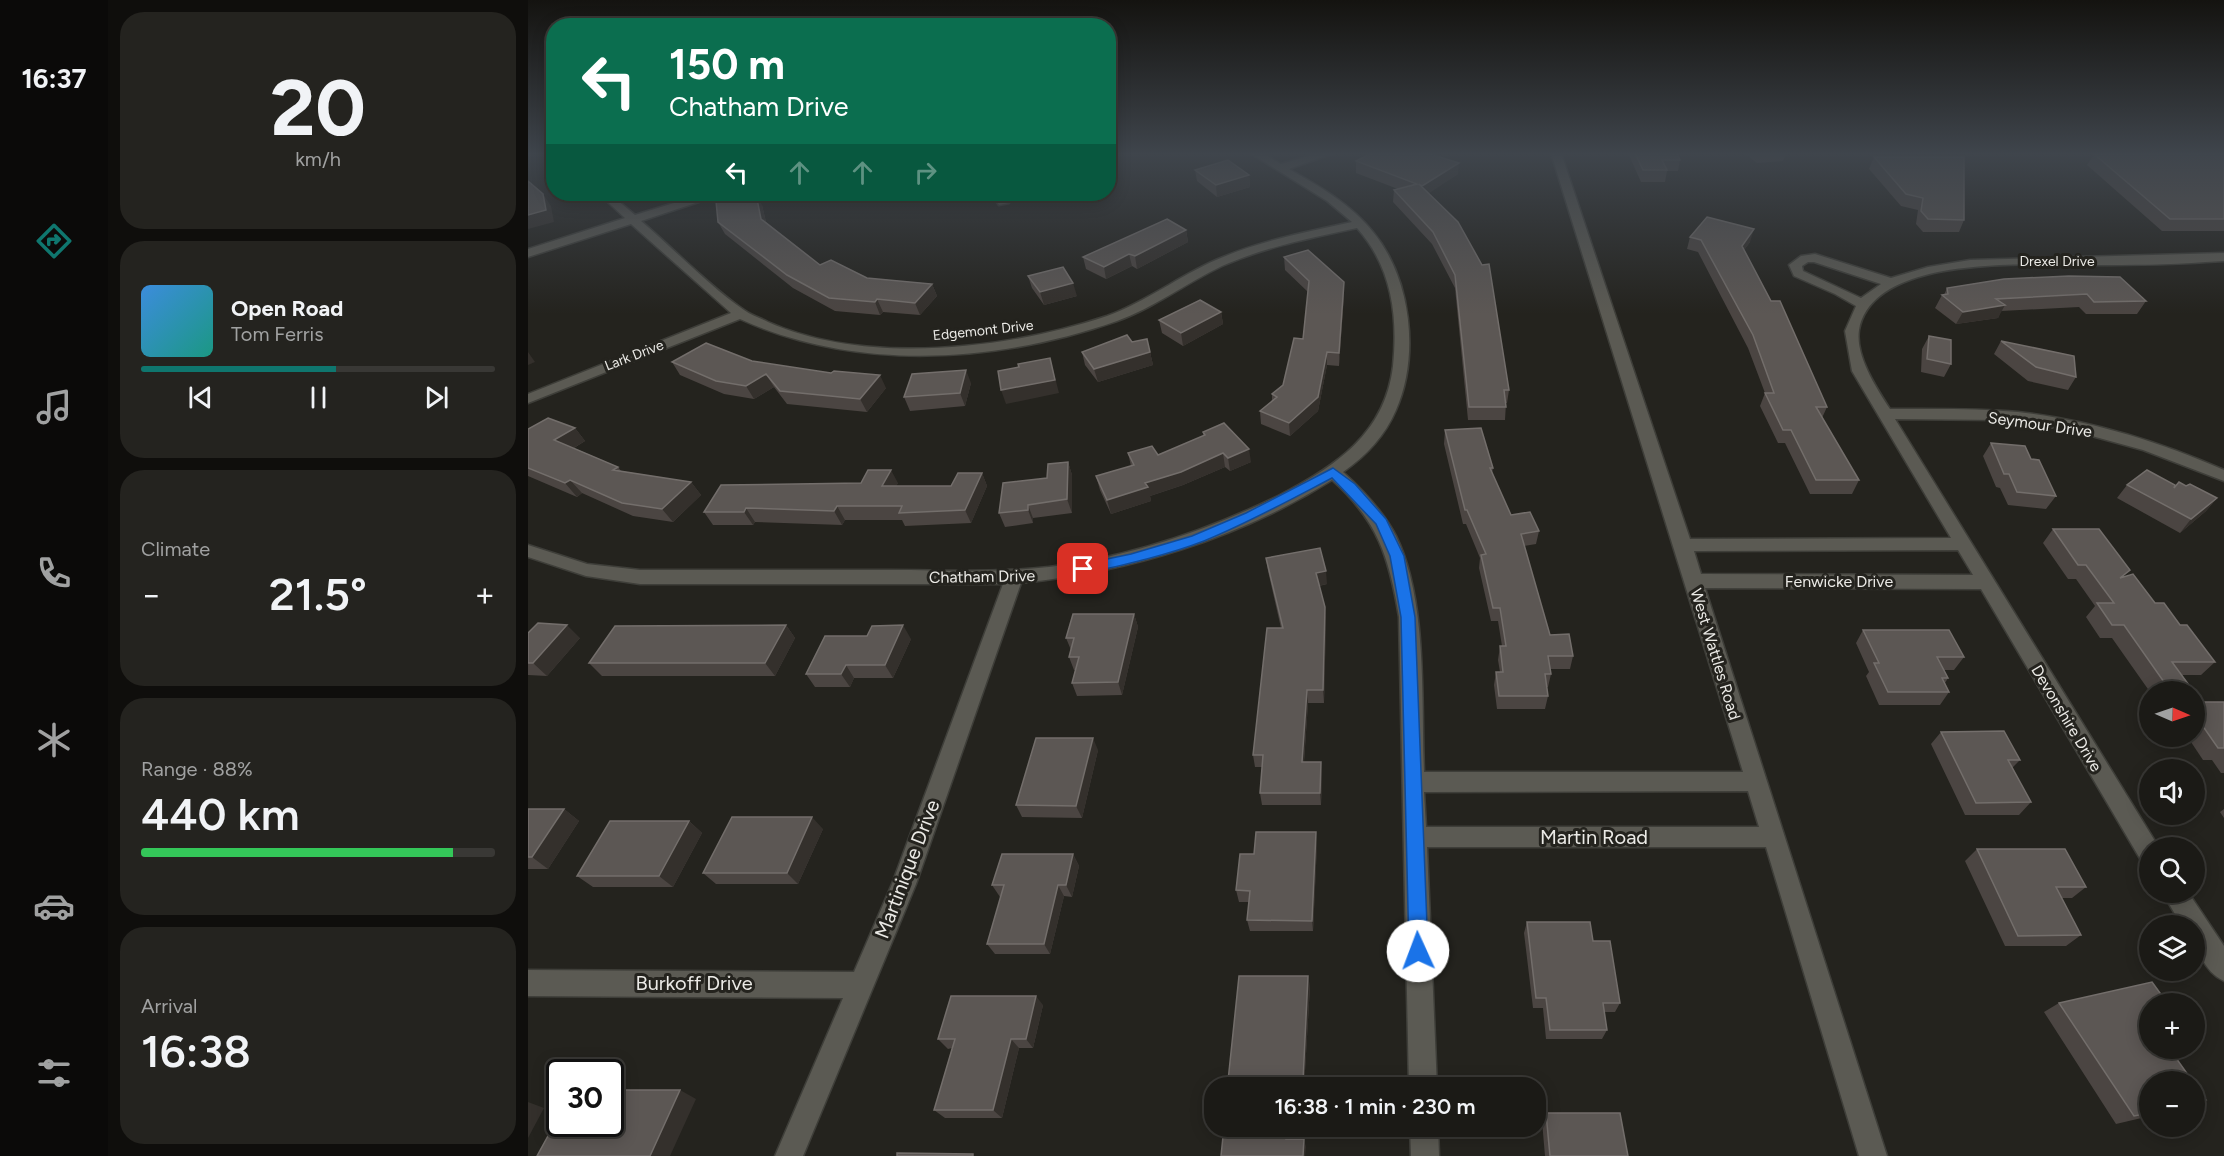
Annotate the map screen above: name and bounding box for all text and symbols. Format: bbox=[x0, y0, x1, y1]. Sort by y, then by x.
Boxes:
text: 150 m bbox=[669, 39, 785, 90]
icon: left bbox=[570, 42, 648, 120]
text: 20 bbox=[270, 61, 366, 155]
text: 16:37 bbox=[21, 62, 87, 95]
text: Chatham Drive bbox=[669, 90, 848, 123]
text: km/h bbox=[295, 147, 341, 171]
icon: left bbox=[720, 156, 753, 189]
icon: ahead bbox=[783, 156, 816, 189]
icon: ahead bbox=[846, 156, 879, 189]
icon: right bbox=[909, 156, 942, 189]
icon: directions bbox=[33, 220, 75, 262]
street label: Drexel Drive bbox=[2019, 253, 2095, 270]
text: Open Road bbox=[231, 295, 343, 322]
street label: Edgemont Drive bbox=[932, 317, 1035, 344]
text: Tom Ferris bbox=[231, 322, 324, 346]
street label: Lark Drive bbox=[602, 336, 666, 374]
icon: previous bbox=[184, 381, 217, 414]
icon: pause bbox=[302, 381, 335, 414]
icon: next bbox=[420, 381, 453, 414]
icon: music bbox=[33, 386, 75, 428]
street label: Seymour Drive bbox=[1987, 408, 2093, 441]
text: Climate bbox=[141, 537, 210, 561]
pin bbox=[1057, 543, 1108, 594]
icon: phone bbox=[33, 552, 75, 594]
icon: arrive bbox=[1066, 552, 1099, 585]
street label: Chatham Drive bbox=[929, 566, 1036, 587]
text: 21.5° bbox=[269, 567, 367, 621]
street label: Fenwicke Drive bbox=[1785, 572, 1893, 591]
text: − bbox=[141, 575, 162, 614]
text: + bbox=[474, 575, 495, 614]
street label: West Wattles Road bbox=[1687, 586, 1745, 722]
street label: Devonshire Drive bbox=[2027, 661, 2106, 775]
north arrow bbox=[2139, 681, 2205, 747]
map controls bbox=[2139, 681, 2205, 1137]
icon: climate bbox=[33, 719, 75, 761]
text: Range · 88% bbox=[141, 757, 253, 781]
button: sound bbox=[2139, 759, 2205, 825]
text: 440 km bbox=[141, 787, 300, 841]
street label: Martinique Drive bbox=[870, 796, 945, 942]
street label: Martin Road bbox=[1540, 825, 1648, 849]
button: search bbox=[2139, 837, 2205, 903]
icon: car bbox=[33, 885, 75, 927]
button: layers bbox=[2139, 915, 2205, 981]
position arrow bbox=[1386, 919, 1450, 983]
street label: Burkoff Drive bbox=[635, 971, 753, 995]
button: + bbox=[2139, 993, 2205, 1059]
text: Arrival bbox=[141, 994, 197, 1018]
text: 16:38 bbox=[141, 1024, 251, 1078]
icon: filters bbox=[33, 1052, 75, 1094]
speed limit sign: 30 bbox=[546, 1059, 624, 1137]
button: − bbox=[2139, 1071, 2205, 1137]
text: 16:38 · 1 min · 230 m bbox=[1275, 1093, 1475, 1120]

